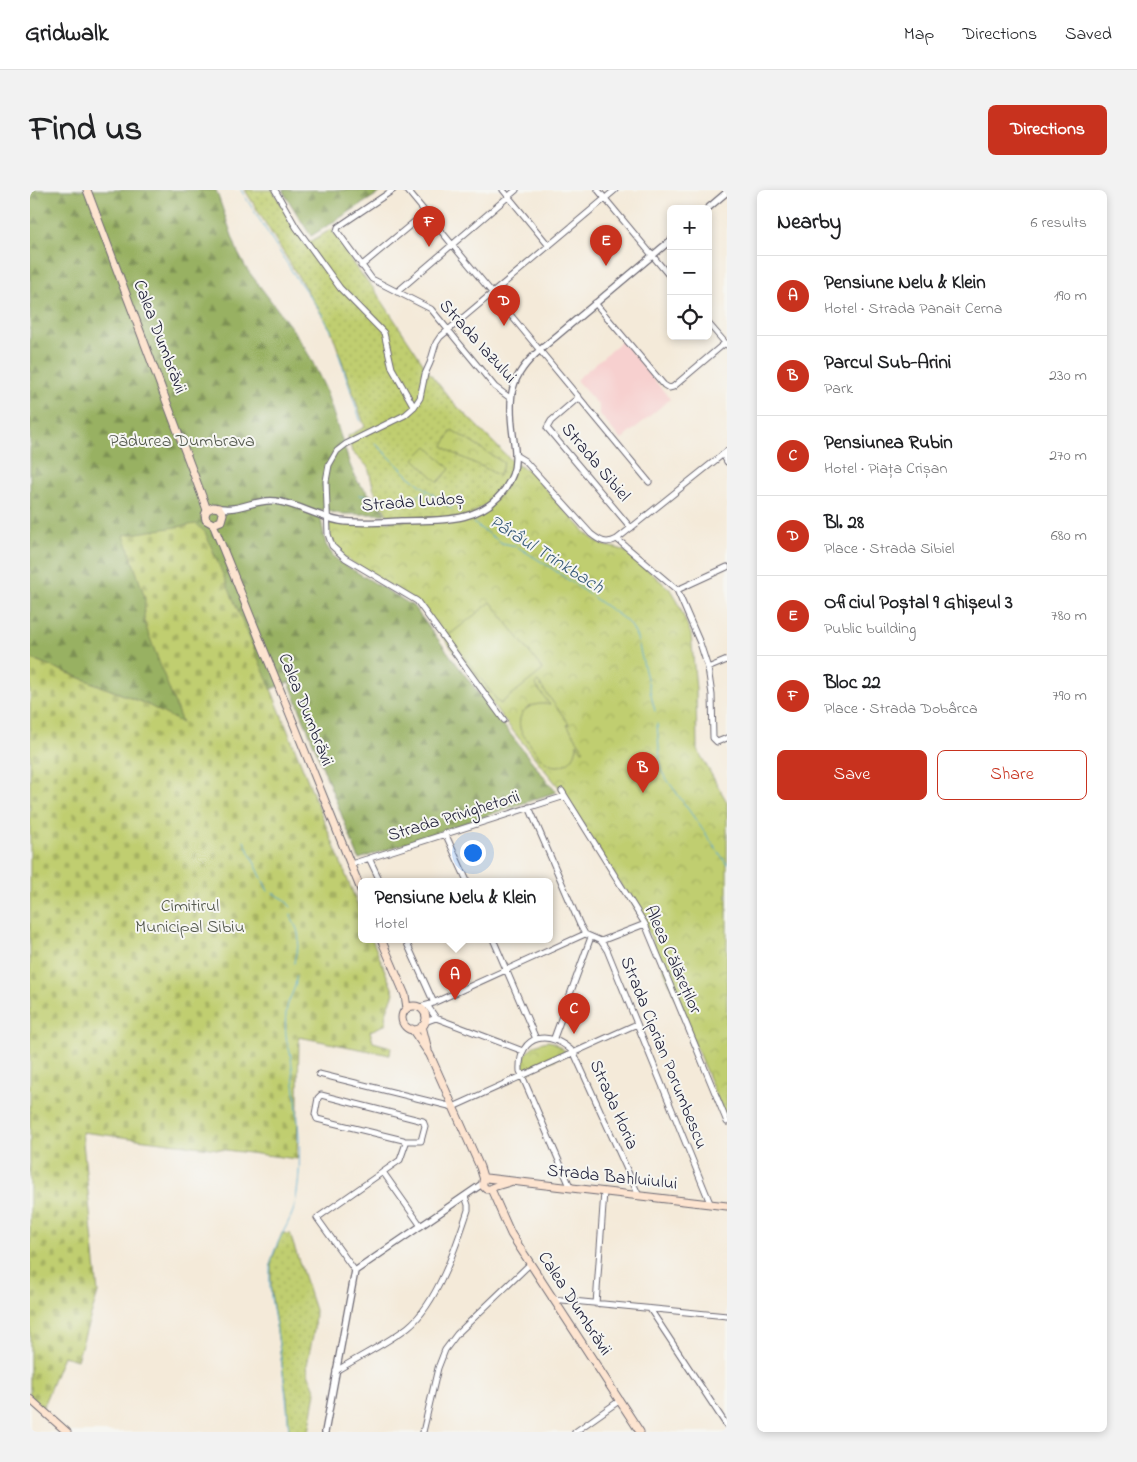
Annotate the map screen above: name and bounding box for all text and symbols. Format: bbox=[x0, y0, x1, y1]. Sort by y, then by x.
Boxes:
text: Gridwalk bbox=[25, 17, 109, 52]
text: Map bbox=[904, 22, 934, 48]
text: Directions bbox=[962, 22, 1037, 48]
text: Saved bbox=[1065, 22, 1112, 48]
text: Find us bbox=[30, 105, 142, 156]
button: Directions bbox=[988, 105, 1107, 155]
map controls bbox=[667, 205, 712, 340]
button: + bbox=[667, 205, 712, 250]
pin: F bbox=[413, 206, 445, 247]
text: Nearby bbox=[777, 208, 841, 238]
text: 6 results bbox=[1030, 211, 1087, 235]
pin: E bbox=[590, 225, 622, 266]
button: − bbox=[667, 250, 712, 295]
text: Pensiune Nelu & Klein bbox=[824, 270, 986, 297]
street label: Calea Dumbrăvii bbox=[125, 276, 193, 398]
text: A bbox=[788, 284, 798, 308]
text: 190 m bbox=[1054, 284, 1087, 308]
pin: D bbox=[488, 285, 520, 326]
street label: Strada Iazului bbox=[432, 294, 522, 390]
button: locate bbox=[667, 295, 712, 340]
text: Hotel · Strada Panait Cerna bbox=[824, 297, 1002, 321]
text: Parcul Sub-Arini bbox=[824, 350, 951, 377]
text: B bbox=[788, 364, 798, 388]
text: 230 m bbox=[1049, 364, 1087, 388]
text: Park bbox=[824, 377, 853, 401]
street label: Strada Sibiel bbox=[554, 418, 636, 508]
park label: Pădurea Dumbrava bbox=[109, 429, 255, 455]
text: Pensiunea Rubin bbox=[824, 430, 953, 457]
text: C bbox=[789, 444, 797, 468]
text: 270 m bbox=[1049, 444, 1087, 468]
text: Hotel · Piața Crișan bbox=[824, 457, 947, 481]
street label: Strada Ludoș bbox=[361, 486, 465, 520]
water label: Pârâul Trinkbach bbox=[483, 509, 609, 602]
text: Bl. 28 bbox=[824, 510, 864, 537]
text: D bbox=[787, 524, 799, 548]
text: 680 m bbox=[1051, 524, 1087, 548]
text: Place · Strada Sibiel bbox=[824, 537, 955, 561]
text: Oficiul Poștal 9 Ghișeul 3 bbox=[824, 590, 1013, 617]
text: E bbox=[788, 604, 798, 628]
text: 780 m bbox=[1051, 604, 1087, 628]
text: Public building bbox=[824, 617, 916, 641]
street label: Calea Dumbrăvii bbox=[270, 650, 340, 770]
text: Bloc 22 bbox=[824, 670, 881, 697]
text: F bbox=[788, 684, 798, 708]
text: 790 m bbox=[1052, 684, 1087, 708]
text: Place · Strada Dobârca bbox=[824, 697, 978, 721]
button: Save bbox=[777, 750, 927, 800]
button: Share bbox=[937, 750, 1087, 800]
pin: B bbox=[627, 752, 659, 793]
street label: Strada Privighetorii bbox=[385, 785, 524, 850]
your location bbox=[460, 840, 486, 866]
popup bbox=[358, 878, 553, 943]
text: Pensiune Nelu & Klein bbox=[375, 885, 536, 912]
park label: Cimitirul Municipal Sibiu bbox=[135, 894, 245, 941]
street label: Aleea Călăreților bbox=[636, 902, 708, 1019]
text: Hotel bbox=[375, 912, 408, 936]
street label: Strada Ciprian Porumbescu bbox=[612, 953, 714, 1153]
pin: A bbox=[439, 959, 471, 1000]
pin: C bbox=[558, 993, 590, 1034]
street label: Strada Horia bbox=[582, 1056, 644, 1154]
street label: Strada Bahluiului bbox=[546, 1158, 678, 1198]
street label: Calea Dumbrăvii bbox=[530, 1247, 618, 1361]

